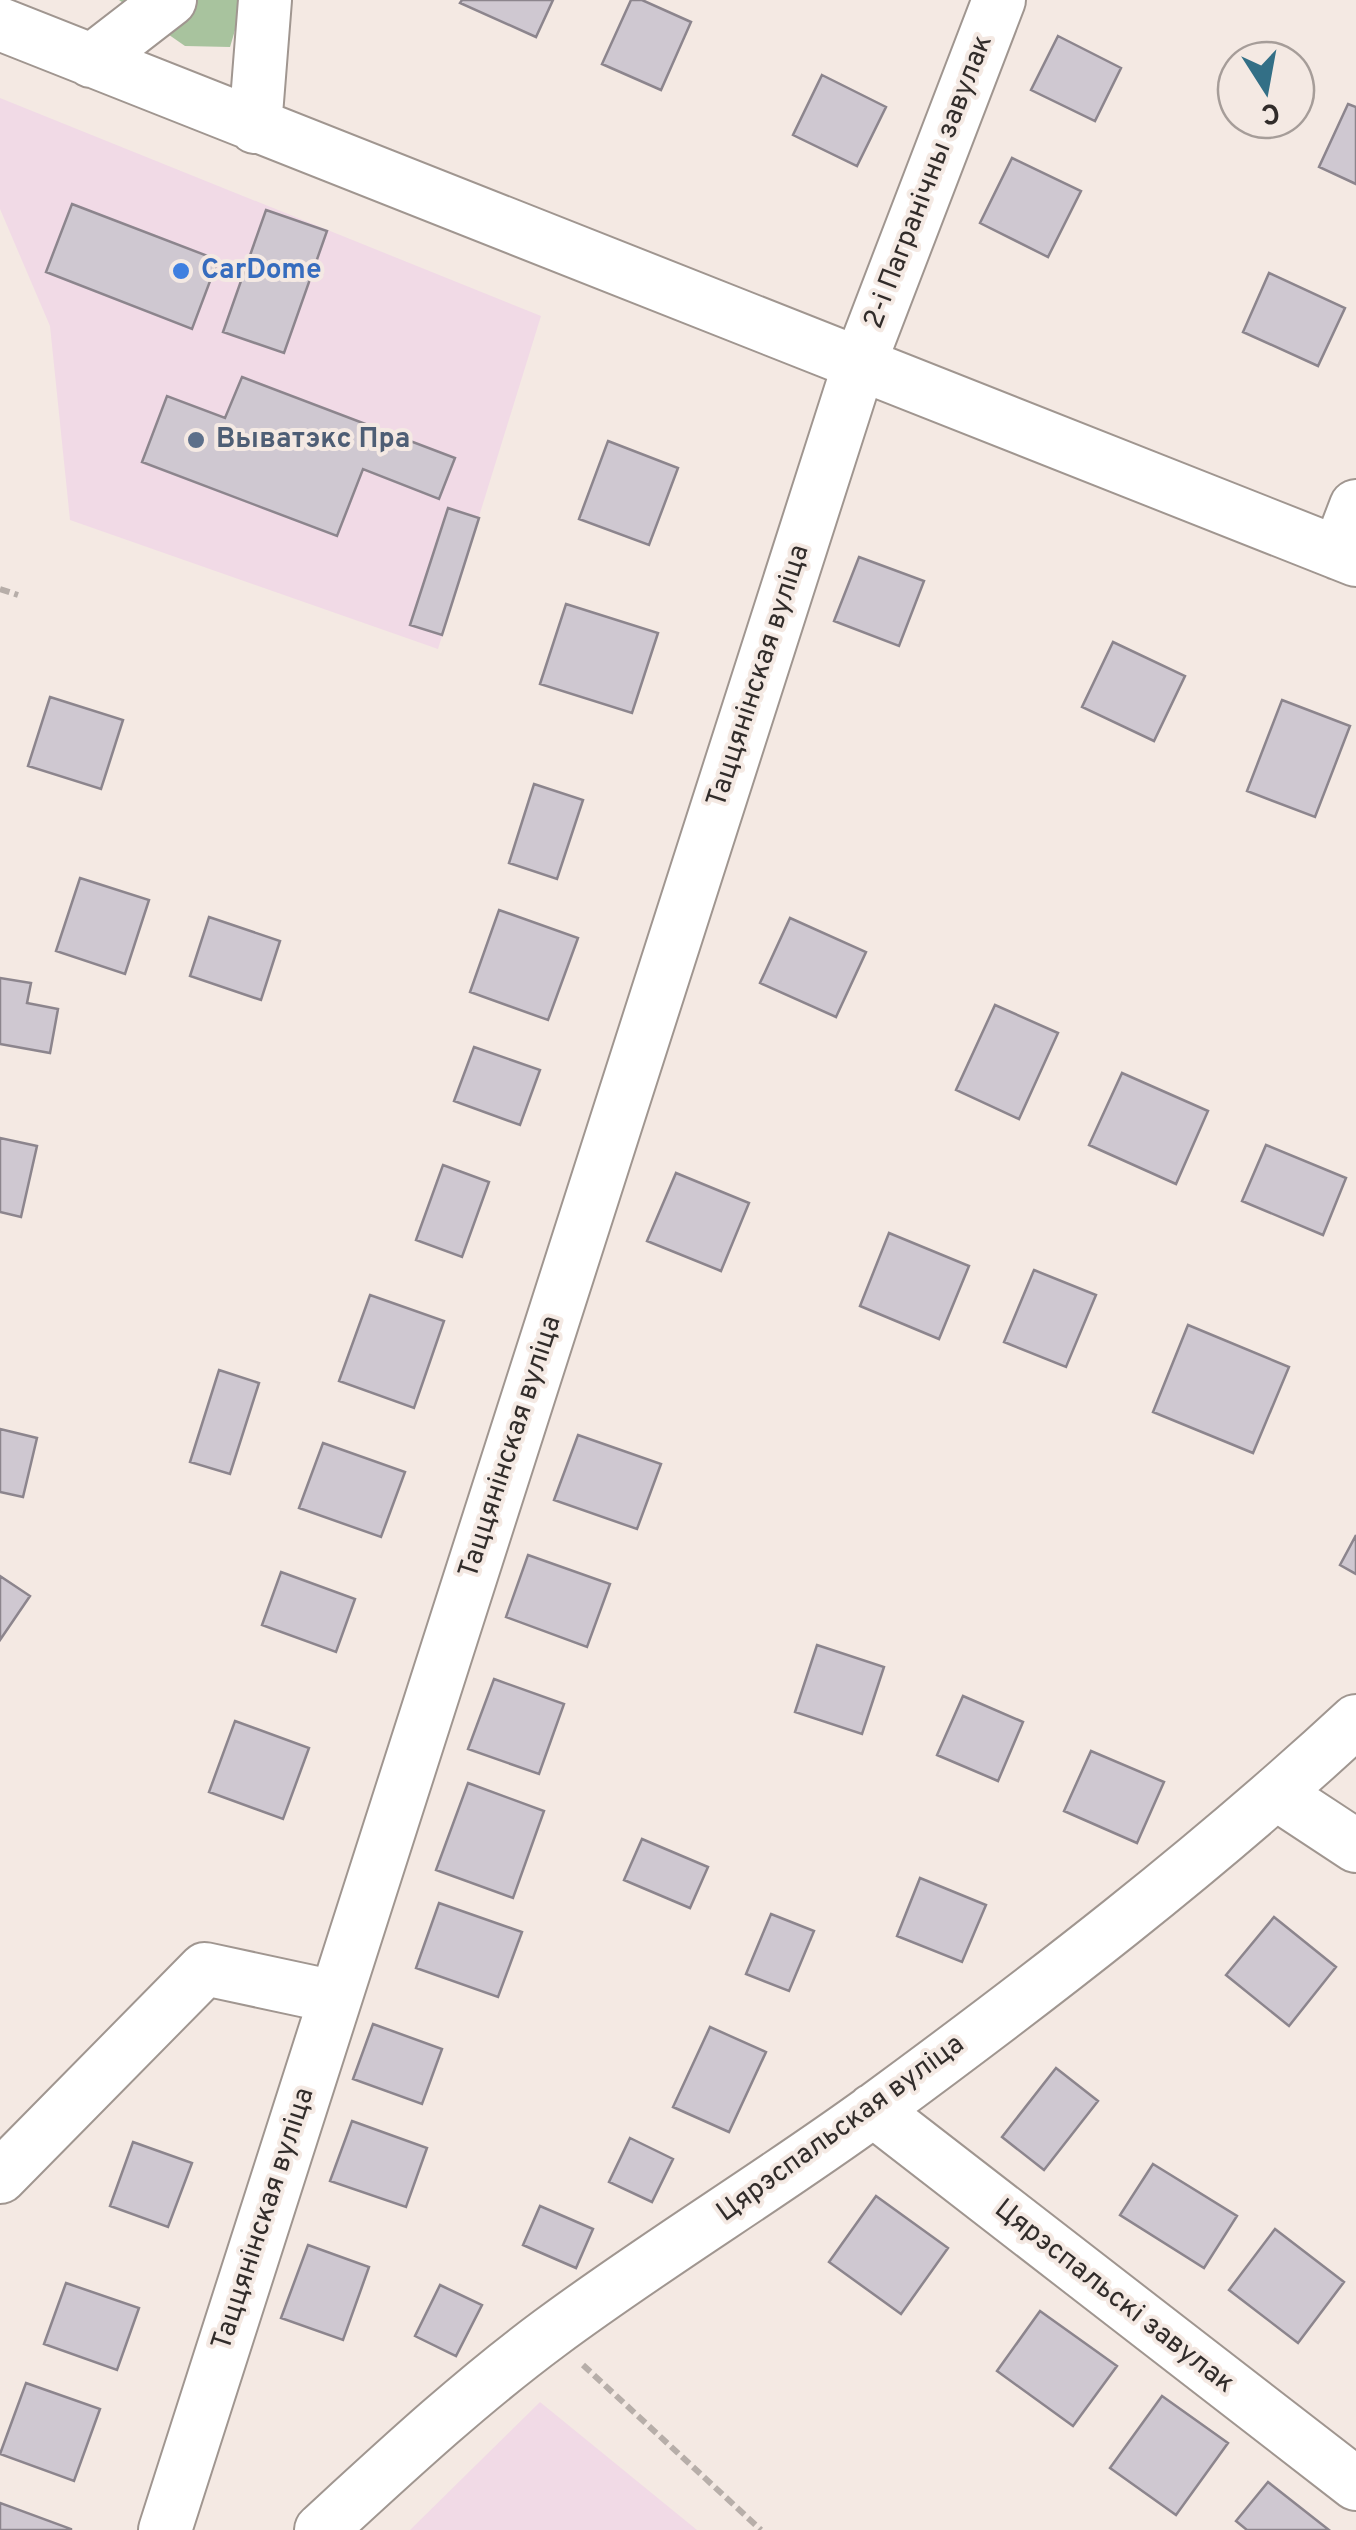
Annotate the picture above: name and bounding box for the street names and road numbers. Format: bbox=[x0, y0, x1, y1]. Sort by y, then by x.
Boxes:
street label: 2-і Пагранічны завулак bbox=[856, 30, 1002, 334]
street label: Таццянінская вуліца bbox=[700, 540, 818, 812]
street label: Таццянінская вуліца bbox=[452, 1311, 570, 1583]
street label: Цярэспальская вуліца bbox=[710, 2027, 972, 2231]
street label: Таццянінская вуліца bbox=[205, 2083, 323, 2355]
street label: Цярэспальскі завулак bbox=[987, 2192, 1241, 2402]

